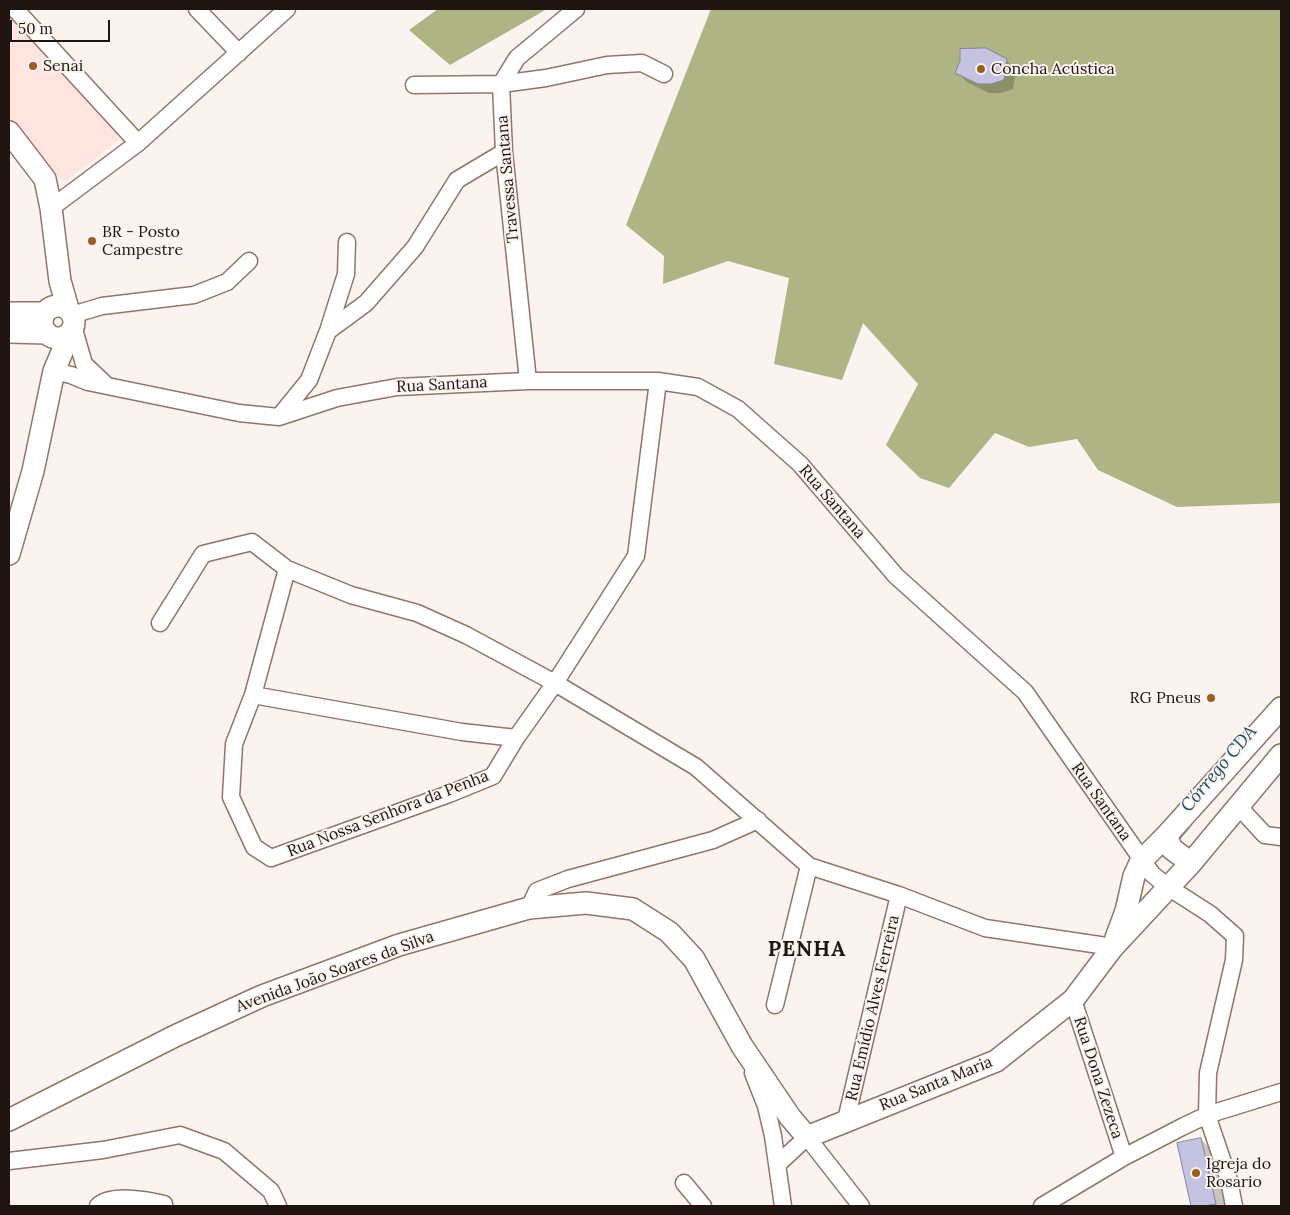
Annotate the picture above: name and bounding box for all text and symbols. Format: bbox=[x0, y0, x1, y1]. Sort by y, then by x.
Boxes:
scale bar bbox=[12, 10, 112, 42]
text: 50 m bbox=[18, 19, 53, 38]
place label: Senai bbox=[43, 56, 83, 76]
place label: Concha Acústica bbox=[991, 59, 1115, 79]
marker: Senai bbox=[27, 60, 39, 72]
marker: Concha Acústica bbox=[975, 63, 987, 75]
street label: Travessa Santana bbox=[493, 114, 523, 244]
place label: BR - Posto Campestre bbox=[102, 222, 183, 260]
marker: BR - Posto Campestre bbox=[86, 235, 98, 247]
street label: Rua Santana bbox=[396, 373, 488, 397]
street label: Rua Santana bbox=[795, 461, 869, 543]
place label: RG Pneus bbox=[1130, 688, 1201, 708]
marker: RG Pneus bbox=[1205, 692, 1217, 704]
water label: Córrego CDA bbox=[1176, 721, 1262, 817]
street label: Rua Santana bbox=[1067, 759, 1135, 845]
street label: Rua Nossa Senhora da Penha bbox=[285, 767, 491, 861]
street label: Rua Emídio Alves Ferreira bbox=[842, 913, 904, 1103]
street label: Avenida João Soares da Silva bbox=[233, 927, 437, 1017]
district label: PENHA bbox=[767, 937, 847, 963]
street label: Rua Dona Zezeca bbox=[1069, 1014, 1127, 1142]
street label: Rua Santa Maria bbox=[877, 1053, 995, 1115]
place label: Igreja do Rosario bbox=[1206, 1154, 1271, 1192]
marker: Igreja do Rosario bbox=[1190, 1167, 1202, 1179]

